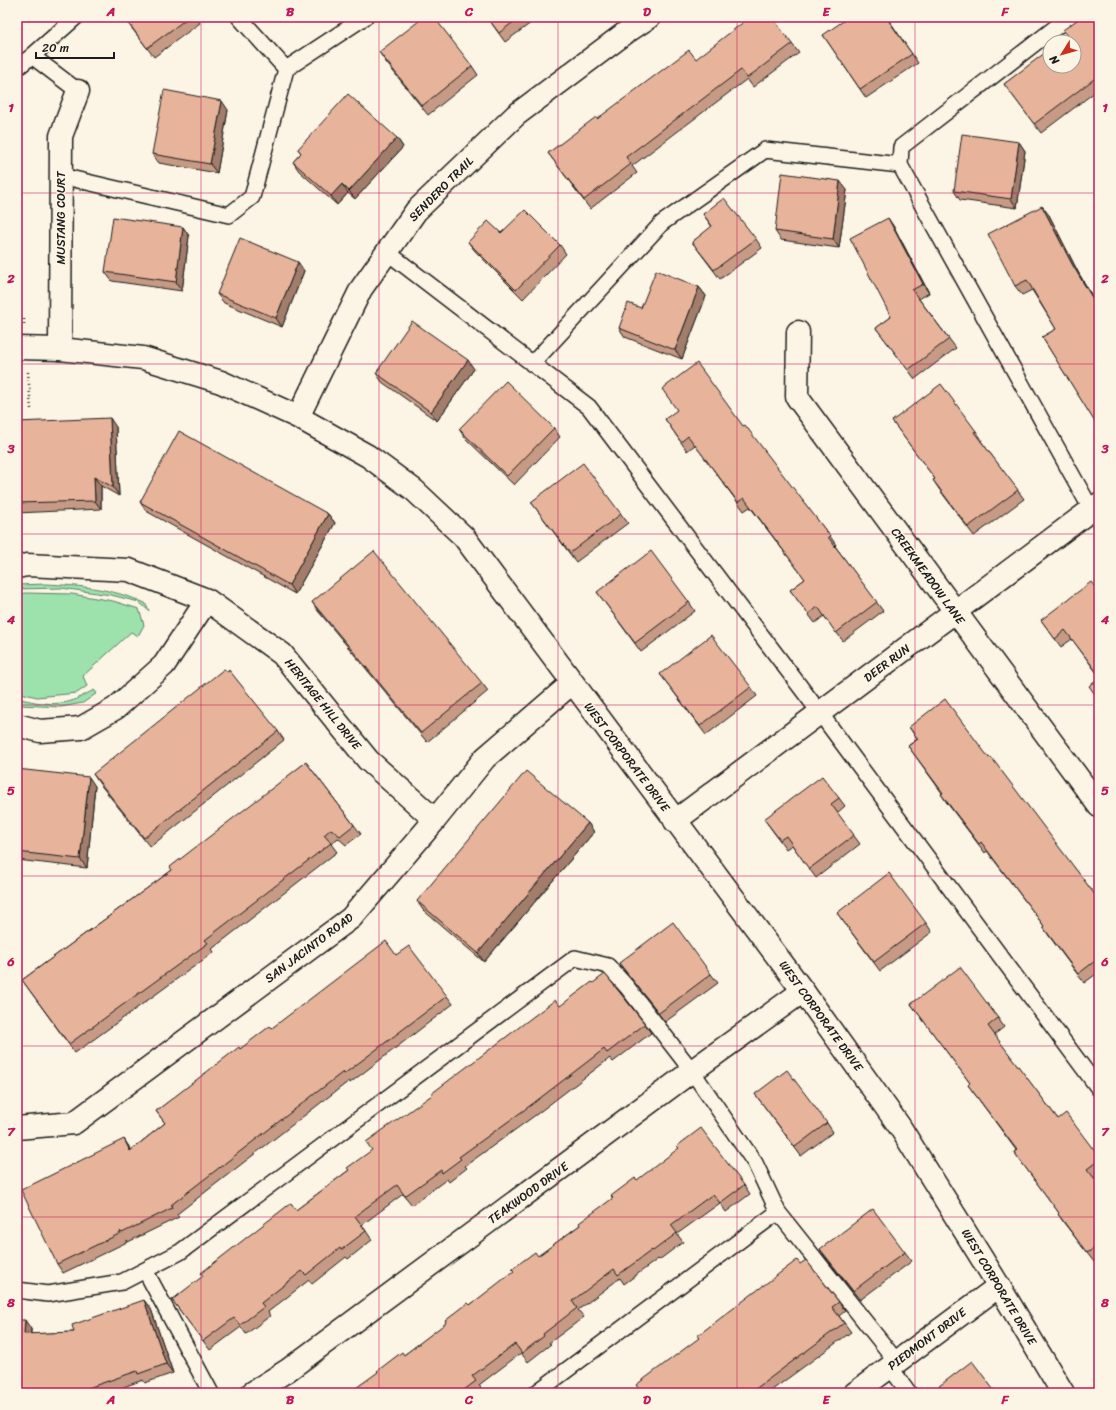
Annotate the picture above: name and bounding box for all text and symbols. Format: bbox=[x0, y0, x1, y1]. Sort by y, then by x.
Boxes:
text: A bbox=[106, 0, 115, 23]
text: B bbox=[286, 0, 295, 23]
text: C bbox=[464, 0, 474, 23]
text: D bbox=[643, 0, 651, 23]
text: E bbox=[822, 0, 831, 23]
text: F bbox=[1000, 0, 1009, 23]
scale bar bbox=[36, 34, 114, 60]
north arrow bbox=[1042, 34, 1082, 74]
text: 20 m bbox=[42, 37, 69, 59]
text: N bbox=[1044, 51, 1065, 69]
text: 1 bbox=[8, 96, 14, 119]
text: 1 bbox=[1102, 96, 1108, 119]
street label: SENDERO TRAIL bbox=[403, 151, 479, 227]
street label: MUSTANG COURT bbox=[50, 171, 72, 265]
text: 2 bbox=[6, 267, 15, 290]
text: 2 bbox=[1100, 267, 1109, 290]
text: 3 bbox=[6, 437, 15, 460]
text: 3 bbox=[1100, 437, 1109, 460]
street label: CREEKMEADOW LANE bbox=[885, 523, 972, 630]
text: 4 bbox=[6, 608, 16, 631]
text: 4 bbox=[1100, 608, 1110, 631]
street label: DEER RUN bbox=[859, 638, 916, 688]
street label: HERITAGE HILL DRIVE bbox=[279, 653, 368, 756]
street label: WEST CORPORATE DRIVE bbox=[578, 697, 677, 818]
text: 5 bbox=[7, 779, 15, 802]
text: 5 bbox=[1101, 779, 1109, 802]
street label: SAN JACINTO ROAD bbox=[260, 907, 359, 989]
text: 6 bbox=[6, 950, 15, 973]
text: 6 bbox=[1100, 950, 1109, 973]
street label: WEST CORPORATE DRIVE bbox=[773, 956, 870, 1077]
text: 7 bbox=[7, 1120, 16, 1143]
text: 7 bbox=[1101, 1120, 1110, 1143]
street label: TEAKWOOD DRIVE bbox=[483, 1155, 574, 1230]
street label: WEST CORPORATE DRIVE bbox=[955, 1224, 1043, 1351]
text: 8 bbox=[6, 1291, 15, 1314]
text: 8 bbox=[1100, 1291, 1109, 1314]
street label: PIEDMONT DRIVE bbox=[883, 1301, 972, 1376]
text: A bbox=[106, 1388, 115, 1410]
text: B bbox=[286, 1388, 295, 1410]
text: C bbox=[464, 1388, 474, 1410]
text: D bbox=[643, 1388, 651, 1410]
text: E bbox=[822, 1388, 831, 1410]
text: F bbox=[1000, 1388, 1009, 1410]

